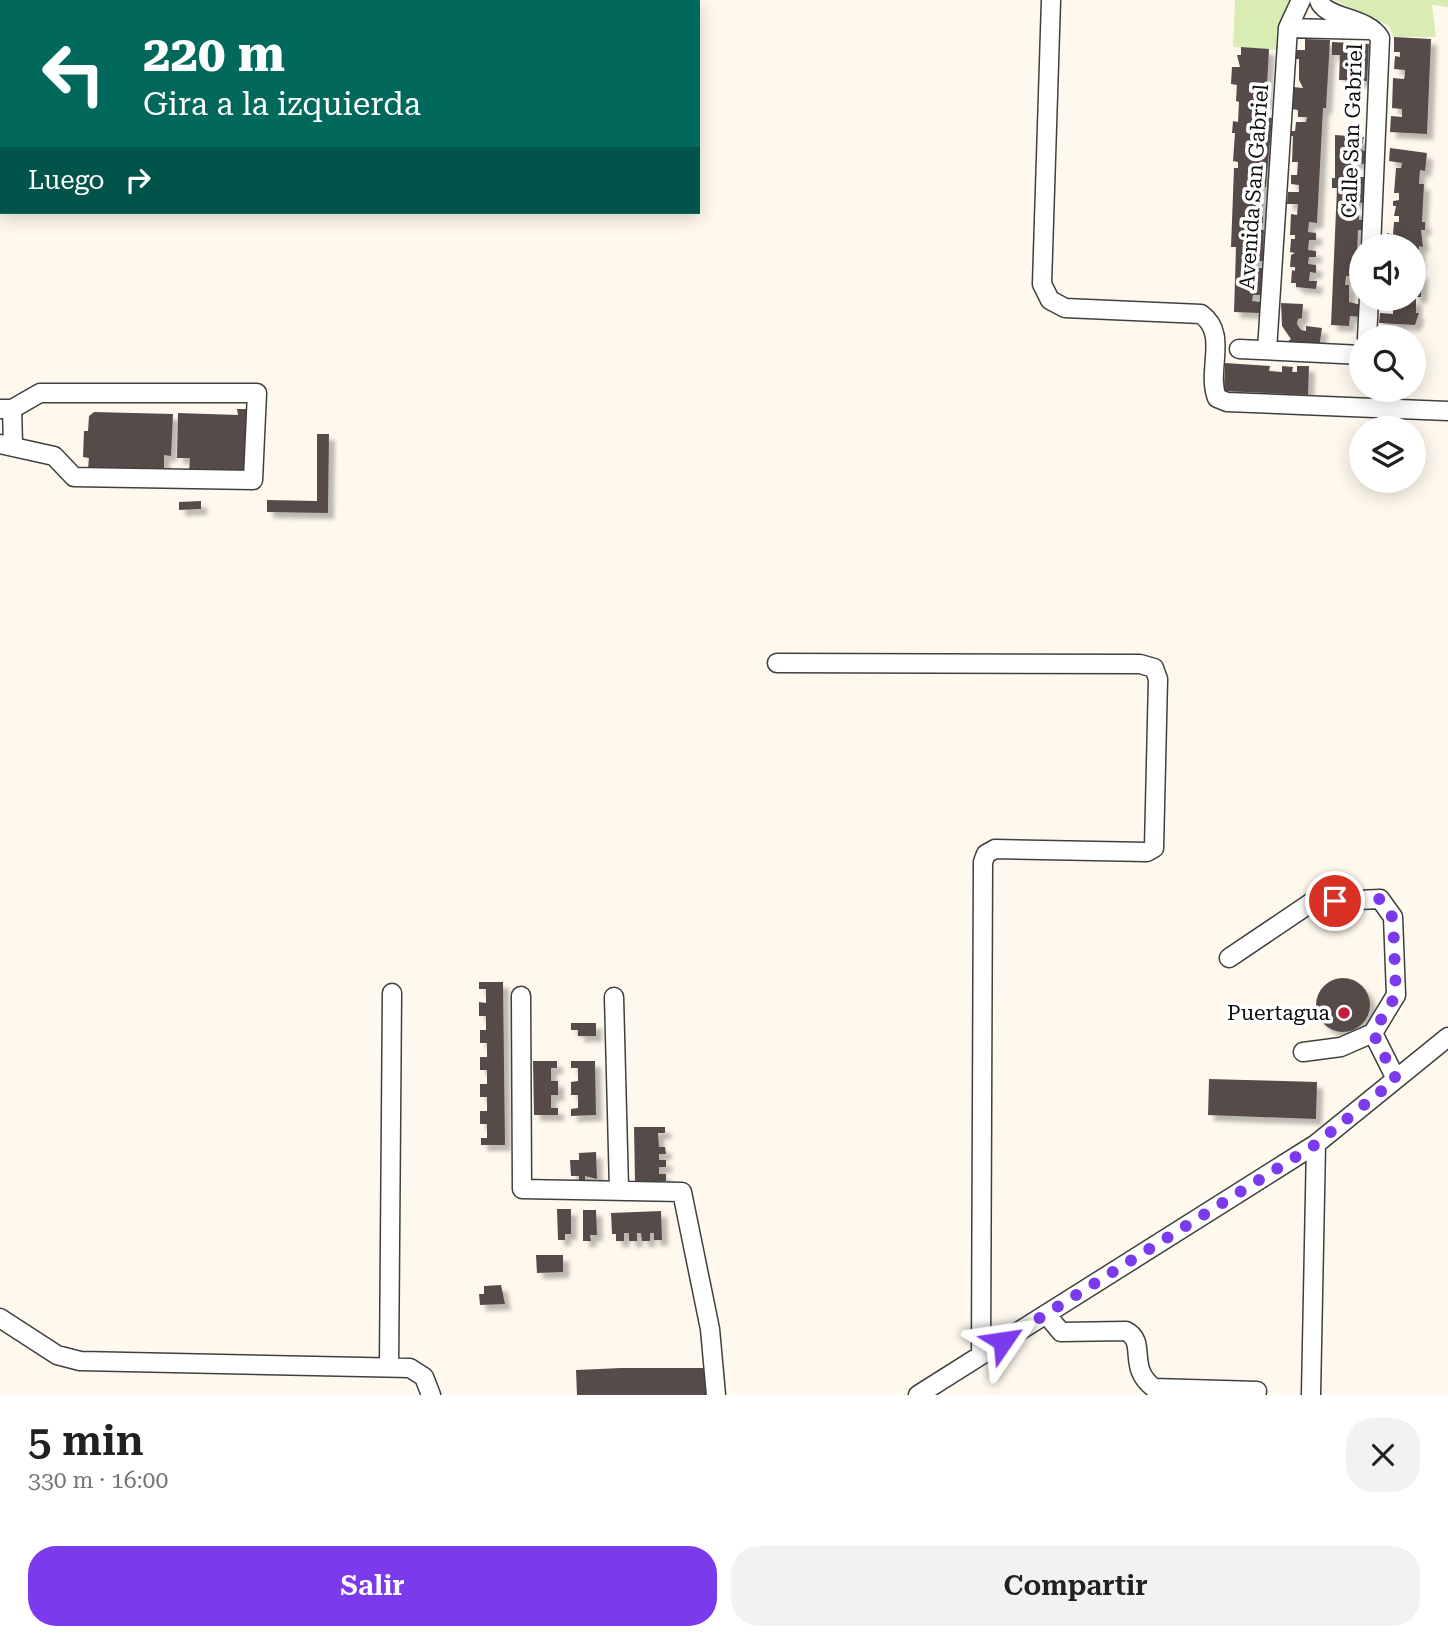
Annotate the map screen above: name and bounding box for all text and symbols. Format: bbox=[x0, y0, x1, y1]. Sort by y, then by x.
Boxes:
text: 220 m bbox=[143, 26, 285, 83]
icon: left bbox=[28, 28, 119, 119]
street label: Calle San Gabriel bbox=[1337, 43, 1367, 219]
street label: Avenida San Gabriel bbox=[1235, 83, 1273, 291]
text: Gira a la izquierda bbox=[143, 85, 421, 123]
icon: right bbox=[119, 161, 157, 199]
text: Luego bbox=[28, 165, 105, 195]
map controls bbox=[1349, 234, 1426, 493]
button: sound bbox=[1349, 234, 1426, 311]
button: search bbox=[1349, 325, 1426, 402]
button: layers bbox=[1349, 416, 1426, 493]
pin bbox=[1305, 871, 1365, 931]
icon: arrive bbox=[1316, 882, 1354, 920]
place label: Puertagua bbox=[1227, 1001, 1331, 1025]
marker: Puertagua bbox=[1336, 1005, 1352, 1021]
position arrow bbox=[966, 1304, 1040, 1378]
text: 5 min bbox=[28, 1416, 144, 1465]
button: close bbox=[1346, 1418, 1420, 1492]
text: 330 m · 16:00 bbox=[28, 1467, 168, 1494]
button: Salir bbox=[28, 1546, 717, 1626]
button: Compartir bbox=[731, 1546, 1420, 1626]

